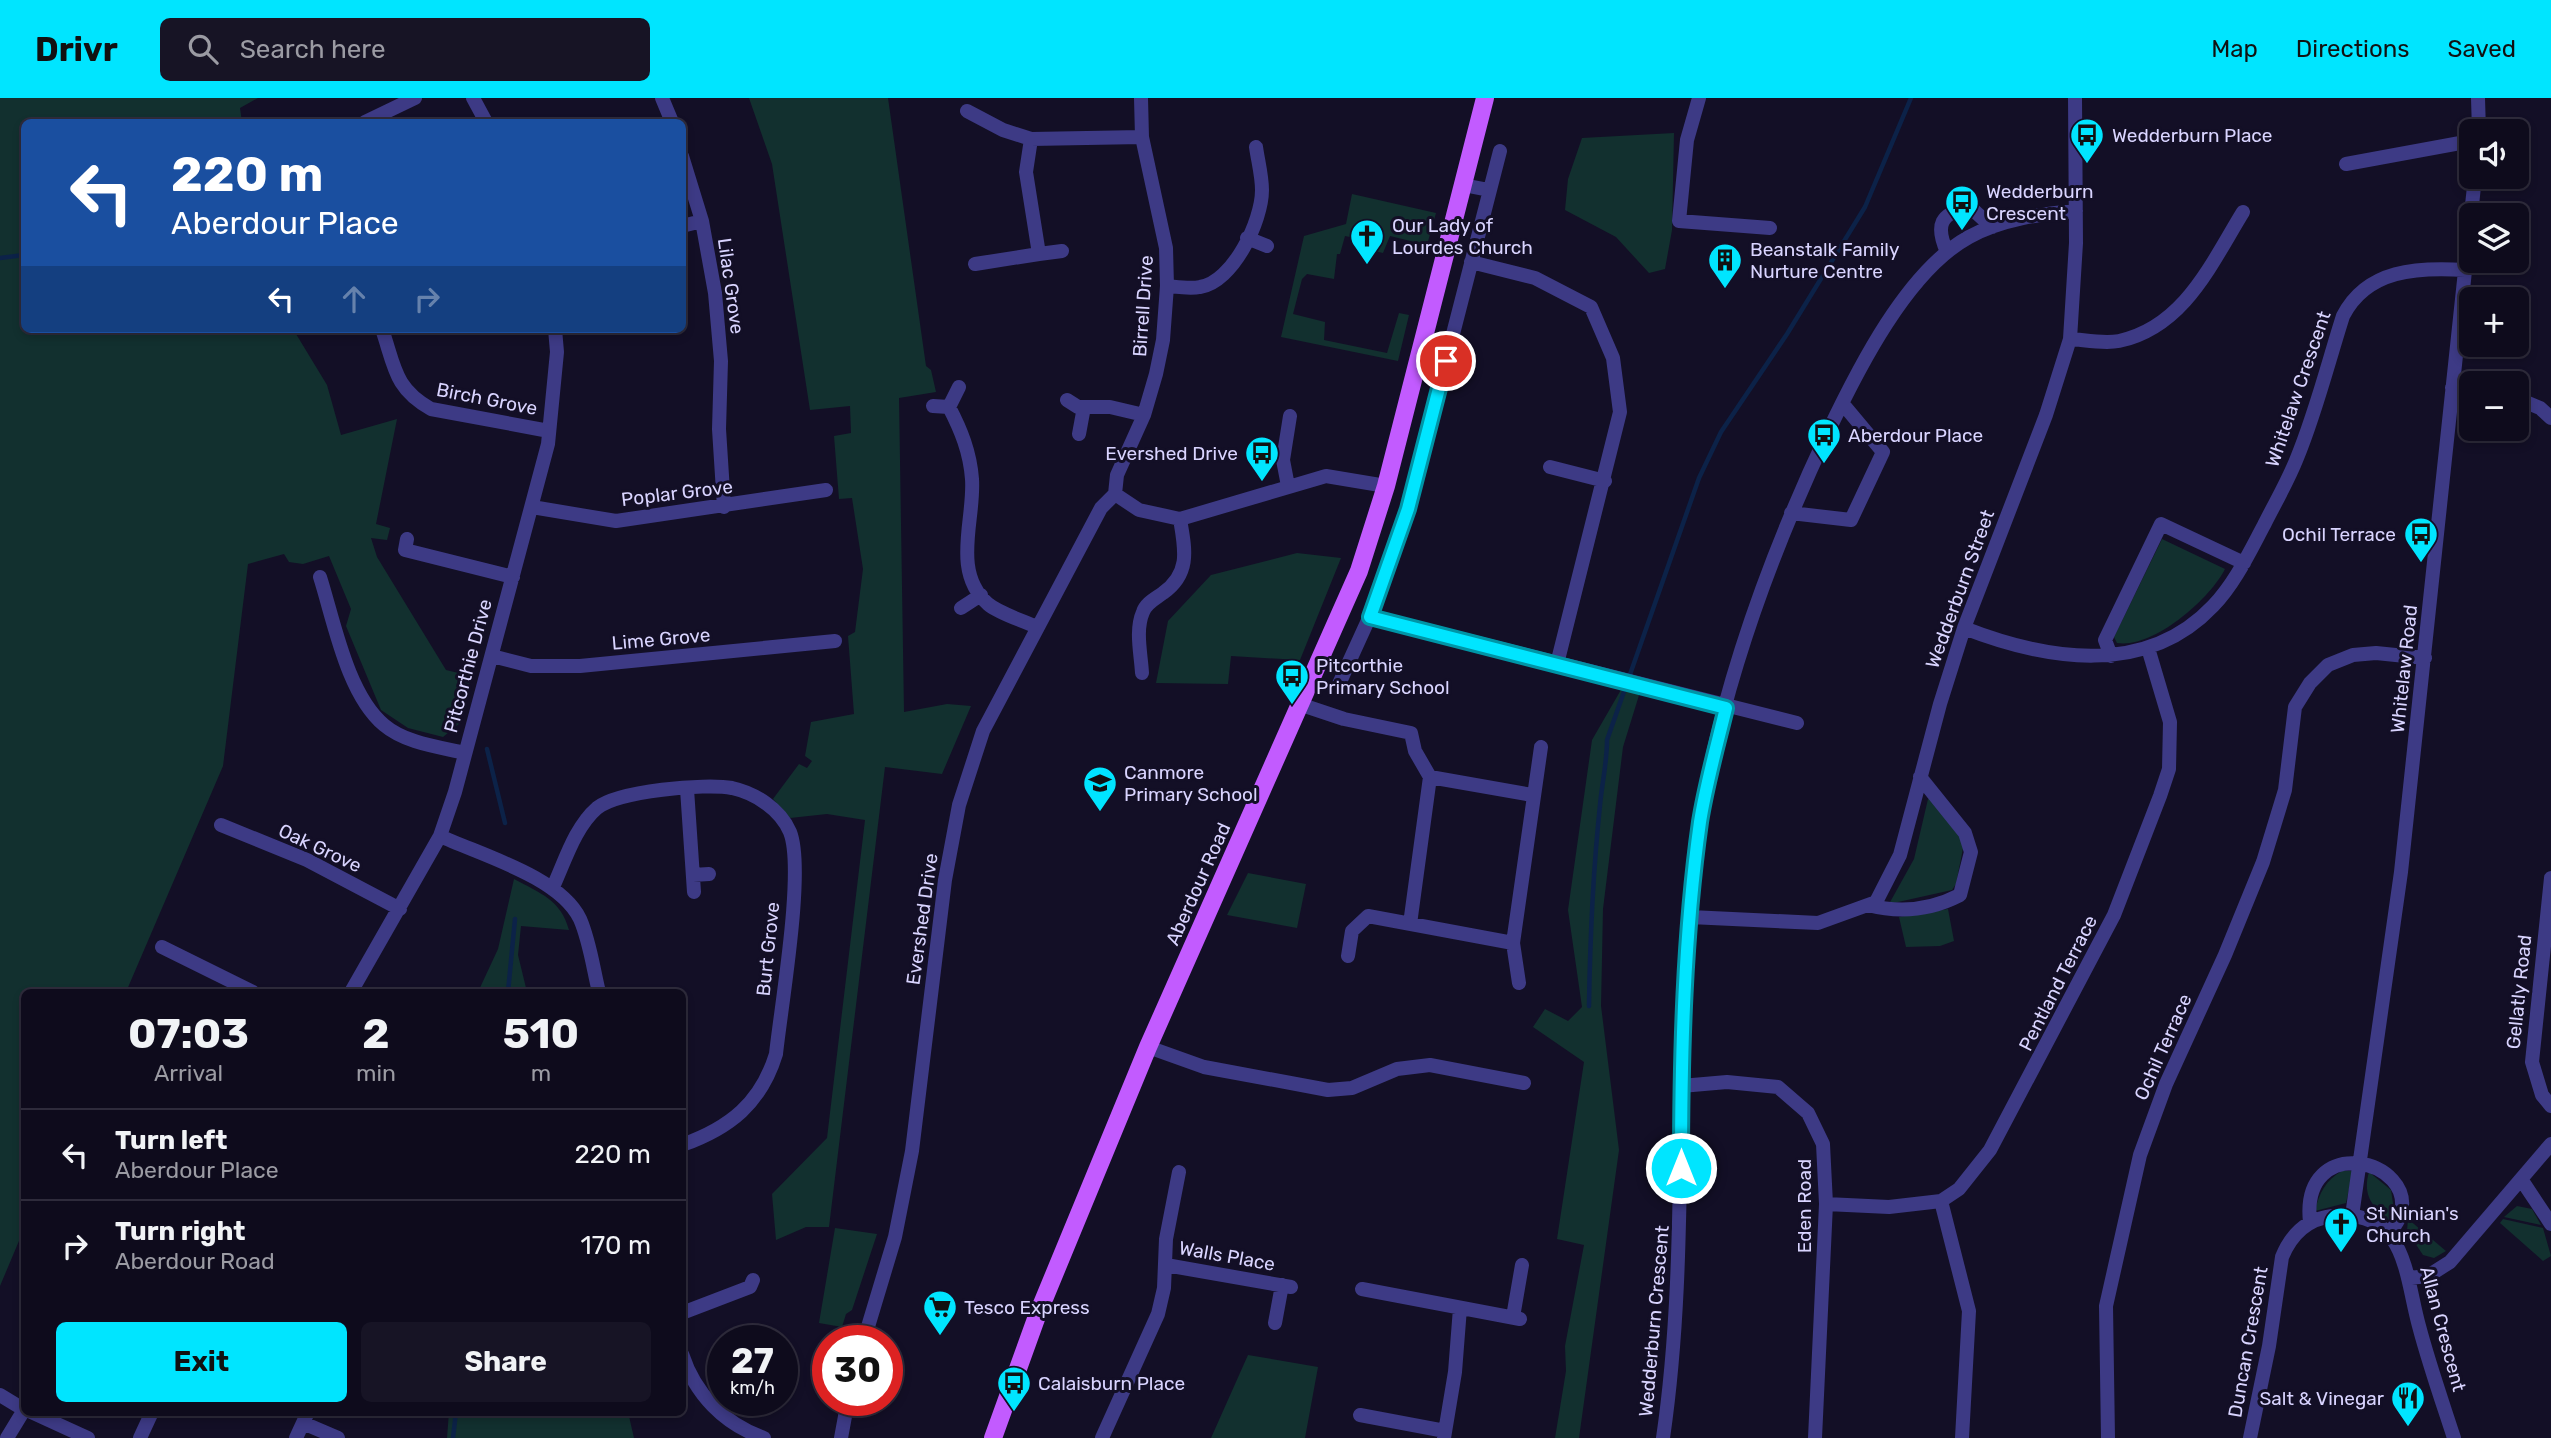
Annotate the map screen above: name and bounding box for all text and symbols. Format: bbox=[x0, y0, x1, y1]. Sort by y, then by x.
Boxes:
search box bbox=[160, 18, 650, 81]
text: Drivr bbox=[35, 30, 118, 69]
icon: search bbox=[184, 30, 222, 68]
text: Search here bbox=[240, 34, 386, 65]
text: Map bbox=[2211, 35, 2258, 63]
text: Directions bbox=[2296, 35, 2409, 63]
text: Saved bbox=[2447, 35, 2516, 63]
bus stop icon: Wedderburn Place bbox=[2068, 116, 2106, 165]
map controls bbox=[2459, 119, 2529, 441]
button: sound bbox=[2459, 119, 2529, 189]
place label: Wedderburn Place bbox=[2112, 124, 2273, 147]
text: 220 m bbox=[171, 145, 323, 203]
icon: left bbox=[56, 147, 147, 238]
place label: Wedderburn Crescent bbox=[1986, 180, 2093, 225]
bus stop icon: Wedderburn Crescent bbox=[1943, 183, 1981, 232]
button: layers bbox=[2459, 203, 2529, 273]
text: Aberdour Place bbox=[171, 204, 399, 242]
place label: Our Lady of Lourdes Church bbox=[1392, 214, 1533, 259]
church icon: Our Lady of Lourdes Church bbox=[1348, 217, 1386, 266]
street label: Lilac Grove bbox=[713, 236, 749, 336]
place label: Beanstalk Family Nurture Centre bbox=[1750, 238, 1899, 283]
building icon: Beanstalk Family Nurture Centre bbox=[1706, 241, 1744, 290]
street label: Birrell Drive bbox=[1128, 254, 1158, 358]
icon: left bbox=[262, 280, 300, 318]
icon: ahead bbox=[335, 280, 373, 318]
icon: right bbox=[408, 280, 446, 318]
button: + bbox=[2459, 287, 2529, 357]
street label: Whitelaw Crescent bbox=[2260, 307, 2336, 470]
pin bbox=[1416, 331, 1476, 391]
icon: arrive bbox=[1427, 342, 1465, 380]
button: − bbox=[2459, 371, 2529, 441]
street label: Birch Grove bbox=[435, 378, 539, 420]
bus stop icon: Aberdour Place bbox=[1805, 416, 1843, 465]
place label: Aberdour Place bbox=[1848, 424, 1983, 447]
bus stop icon: Evershed Drive bbox=[1243, 434, 1281, 483]
place label: Evershed Drive bbox=[1105, 442, 1238, 465]
street label: Poplar Grove bbox=[620, 475, 734, 511]
street label: Wedderburn Street bbox=[1921, 506, 2000, 671]
bus stop icon: Ochil Terrace bbox=[2402, 515, 2440, 564]
place label: Ochil Terrace bbox=[2282, 523, 2396, 546]
street label: Pitcorthie Drive bbox=[439, 597, 497, 735]
street label: Whitelaw Road bbox=[2386, 604, 2422, 734]
street label: Lime Grove bbox=[611, 623, 711, 655]
place label: Pitcorthie Primary School bbox=[1316, 654, 1450, 699]
bus stop icon: Pitcorthie Primary School bbox=[1273, 657, 1311, 706]
place label: Canmore Primary School bbox=[1124, 761, 1258, 806]
school or university icon: Canmore Primary School bbox=[1081, 764, 1119, 813]
street label: Oak Grove bbox=[275, 819, 365, 877]
street label: Aberdour Road bbox=[1161, 819, 1235, 949]
street label: Evershed Drive bbox=[901, 852, 943, 986]
street label: Burt Grove bbox=[752, 901, 784, 997]
street label: Pentland Terrace bbox=[2014, 911, 2102, 1055]
street label: Gellatly Road bbox=[2502, 934, 2536, 1050]
street label: Ochil Terrace bbox=[2129, 990, 2197, 1104]
text: 07:03 bbox=[128, 1009, 249, 1059]
text: 2 bbox=[362, 1009, 390, 1059]
text: 510 bbox=[503, 1009, 579, 1059]
text: Arrival bbox=[154, 1059, 223, 1087]
text: min bbox=[356, 1059, 396, 1087]
text: m bbox=[531, 1059, 551, 1087]
text: Turn left bbox=[115, 1125, 227, 1156]
position arrow bbox=[1644, 1131, 1718, 1205]
icon: left bbox=[56, 1136, 94, 1174]
text: 220 m bbox=[574, 1139, 651, 1170]
text: Aberdour Place bbox=[115, 1156, 279, 1184]
street label: Eden Road bbox=[1793, 1159, 1816, 1253]
place label: St Ninian's Church bbox=[2366, 1202, 2459, 1247]
church icon: St Ninian's Church bbox=[2322, 1205, 2360, 1254]
text: Turn right bbox=[115, 1216, 245, 1247]
street label: Wedderburn Crescent bbox=[1634, 1224, 1674, 1418]
icon: right bbox=[56, 1227, 94, 1265]
text: 170 m bbox=[581, 1230, 651, 1261]
street label: Walls Place bbox=[1177, 1236, 1277, 1276]
text: Aberdour Road bbox=[115, 1247, 275, 1275]
street label: Duncan Crescent bbox=[2223, 1264, 2273, 1419]
street label: Allan Crescent bbox=[2415, 1264, 2471, 1395]
supermarket icon: Tesco Express bbox=[921, 1288, 959, 1337]
place label: Tesco Express bbox=[964, 1296, 1090, 1319]
button: Exit bbox=[56, 1322, 347, 1402]
button: Share bbox=[361, 1322, 651, 1402]
speed limit sign: 30 bbox=[812, 1325, 903, 1416]
text: 27 bbox=[731, 1340, 774, 1382]
bus stop icon: Calaisburn Place bbox=[995, 1364, 1033, 1413]
place label: Calaisburn Place bbox=[1038, 1372, 1185, 1395]
text: km/h bbox=[730, 1377, 775, 1399]
restaurant icon: Salt & Vinegar bbox=[2389, 1379, 2427, 1428]
place label: Salt & Vinegar bbox=[2259, 1387, 2385, 1410]

